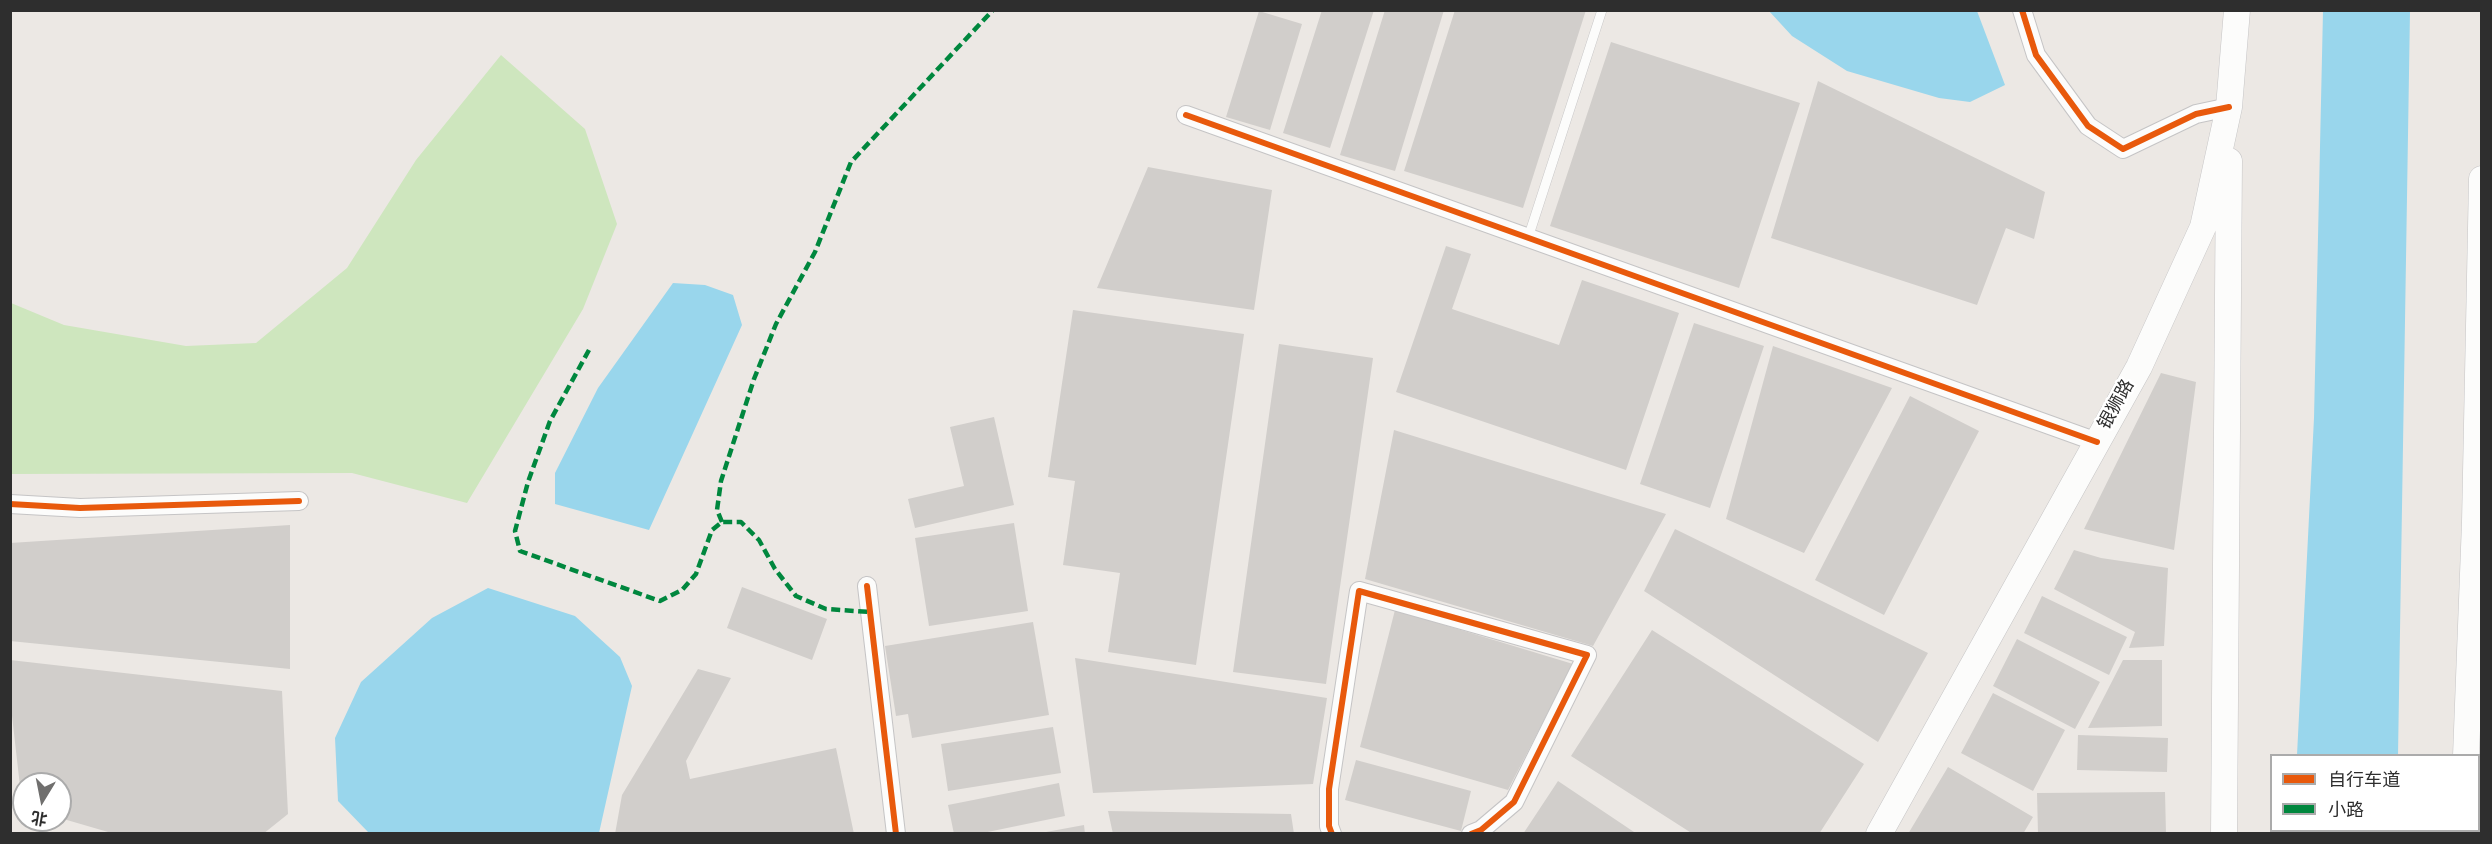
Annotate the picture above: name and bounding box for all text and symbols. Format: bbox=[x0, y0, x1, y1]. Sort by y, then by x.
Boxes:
street label: 银狮路 bbox=[2094, 376, 2140, 434]
legend bbox=[2270, 754, 2480, 832]
text: 自行车道 bbox=[2328, 767, 2400, 792]
north arrow bbox=[12, 772, 72, 832]
text: 小路 bbox=[2328, 797, 2364, 822]
text: 北 bbox=[29, 806, 49, 831]

